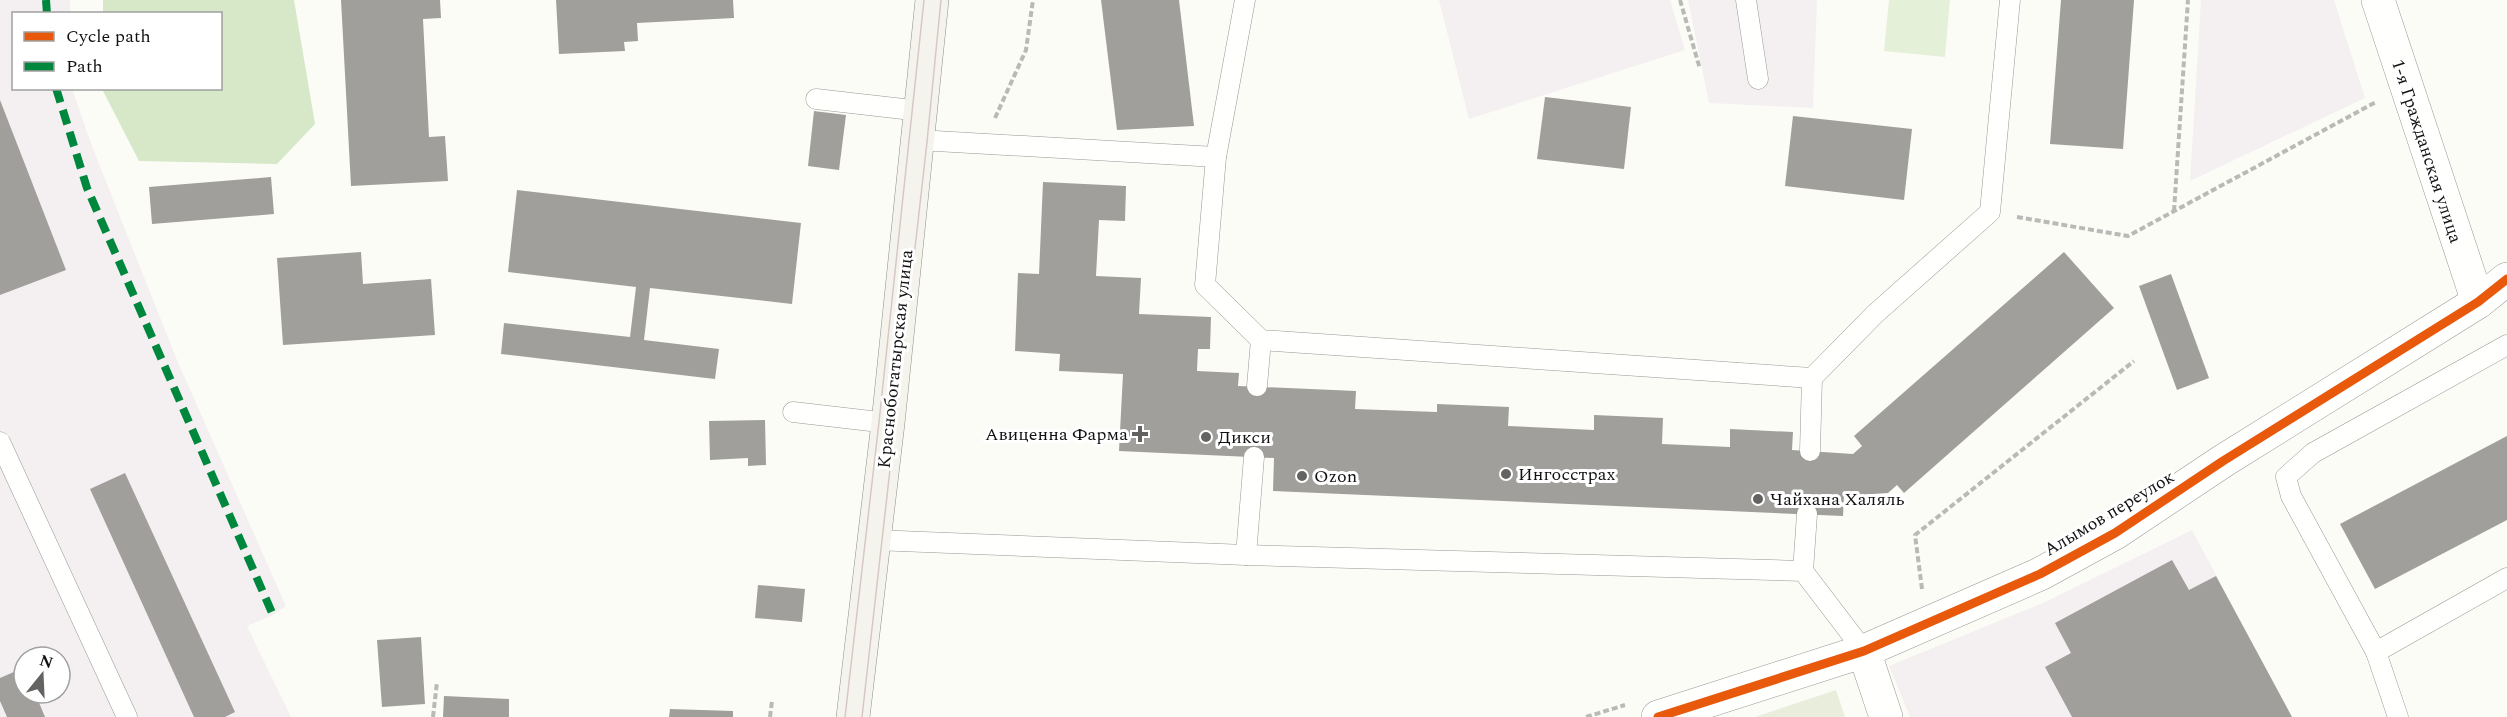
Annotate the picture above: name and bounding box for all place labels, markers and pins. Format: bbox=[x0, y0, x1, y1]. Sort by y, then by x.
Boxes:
place label: Авиценна Фарма bbox=[985, 421, 1128, 448]
place label: Дикси bbox=[1218, 424, 1271, 451]
marker: Авиценна Фарма bbox=[1133, 427, 1147, 441]
marker: Дикси bbox=[1199, 430, 1213, 444]
place label: Ингосстрах bbox=[1518, 461, 1615, 488]
place label: Ozon bbox=[1314, 463, 1357, 490]
marker: Ингосстрах bbox=[1499, 467, 1513, 481]
marker: Ozon bbox=[1295, 469, 1309, 483]
place label: Чайхана Халяль bbox=[1770, 486, 1905, 513]
marker: Чайхана Халяль bbox=[1751, 492, 1765, 506]

